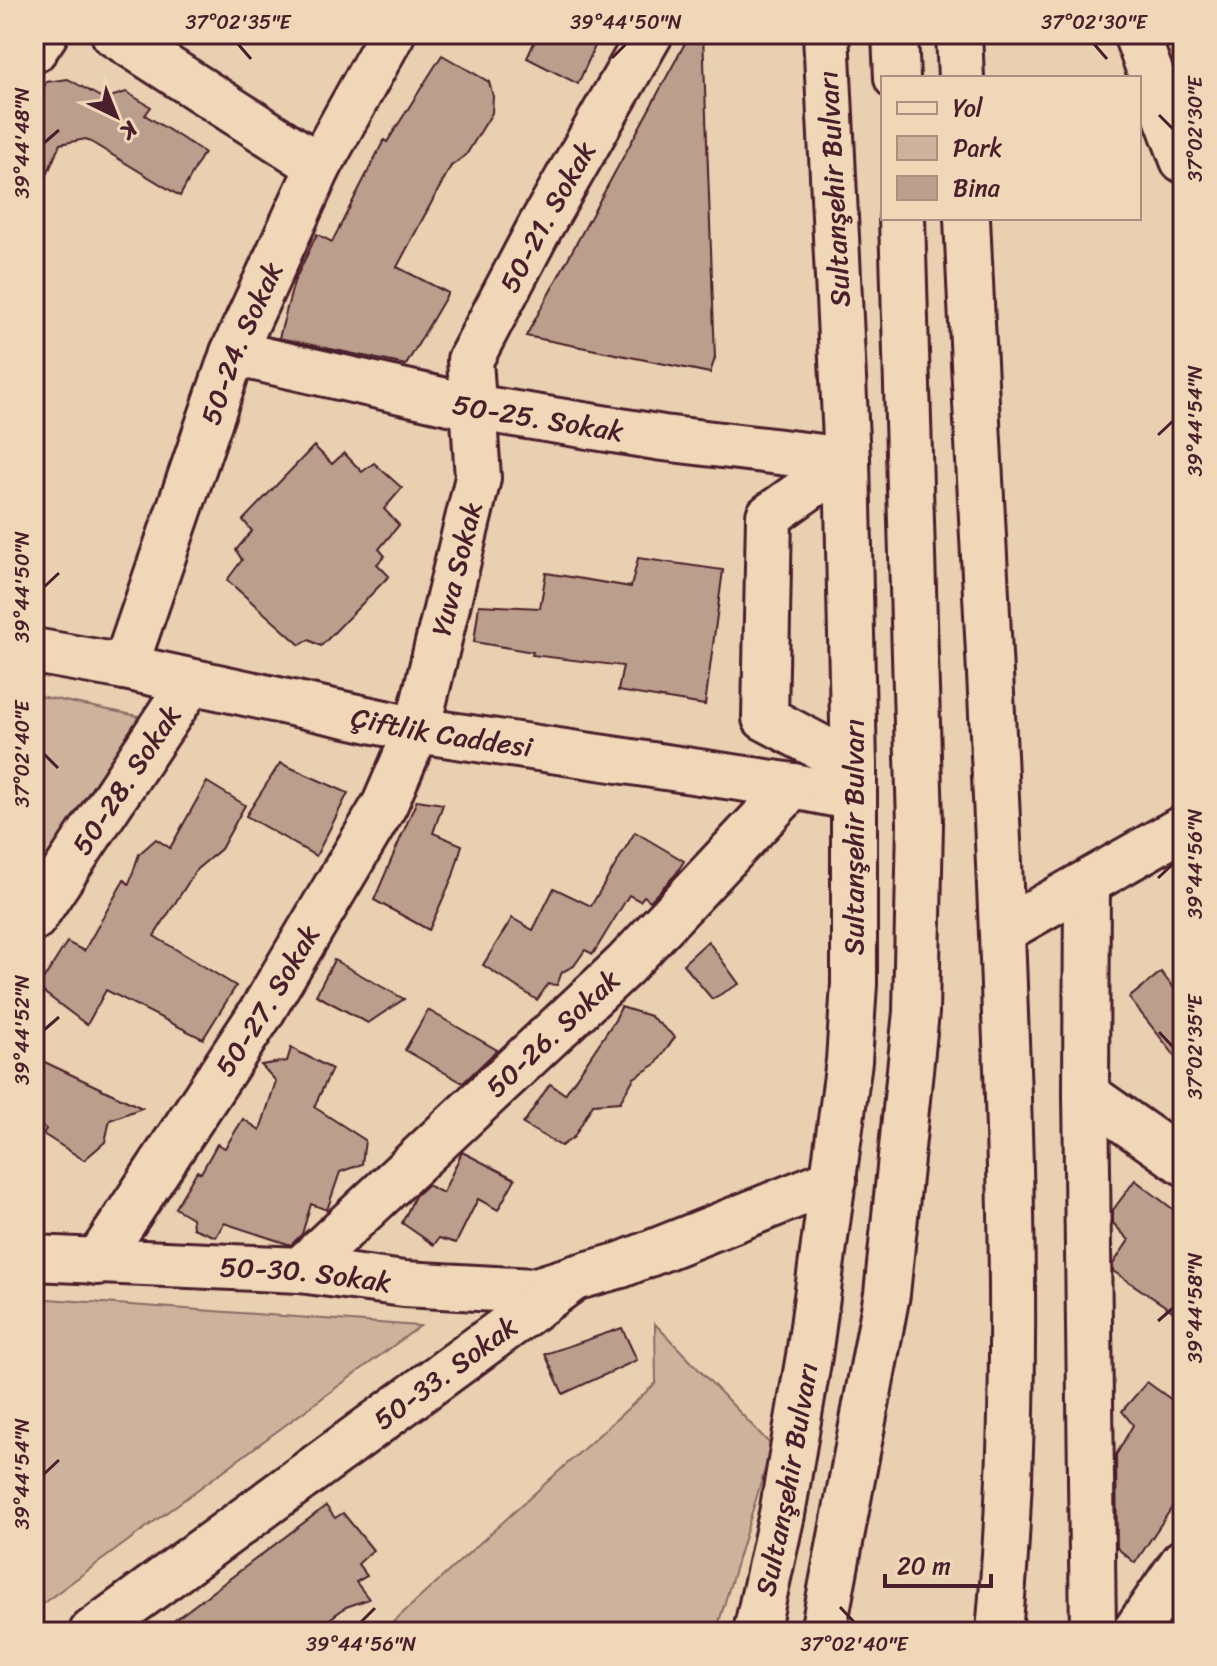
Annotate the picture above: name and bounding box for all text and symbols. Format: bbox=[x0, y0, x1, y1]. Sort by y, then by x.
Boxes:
text: 37°02'35"E bbox=[185, 5, 292, 40]
text: 39°44'50"N bbox=[570, 5, 682, 40]
text: 37°02'30"E bbox=[1041, 5, 1149, 40]
street label: Sultanşehir Bulvarı bbox=[803, 70, 865, 308]
text: 37°02'30"E bbox=[1178, 74, 1213, 182]
north arrow bbox=[76, 76, 156, 156]
legend bbox=[881, 76, 1141, 220]
text: 39°44'48"N bbox=[5, 87, 40, 198]
text: Yol bbox=[953, 87, 984, 129]
text: K bbox=[110, 111, 148, 150]
text: Park bbox=[953, 127, 1002, 169]
street label: 50-21. Sokak bbox=[485, 131, 609, 302]
text: Bina bbox=[953, 167, 1001, 209]
street label: 50-24. Sokak bbox=[186, 253, 296, 431]
text: 39°44'54"N bbox=[1178, 365, 1213, 477]
street label: 50-25. Sokak bbox=[448, 379, 627, 456]
street label: Yuva Sokak bbox=[416, 496, 496, 641]
text: 39°44'50"N bbox=[5, 531, 40, 643]
street label: Çiftlik Caddesi bbox=[347, 692, 537, 772]
street label: 50-28. Sokak bbox=[58, 694, 194, 865]
text: 37°02'40"E bbox=[5, 699, 40, 808]
street label: Sultanşehir Bulvarı bbox=[829, 719, 878, 955]
text: 39°44'56"N bbox=[1178, 809, 1213, 919]
street label: 50-27. Sokak bbox=[201, 915, 333, 1086]
street label: 50-26. Sokak bbox=[473, 957, 632, 1110]
text: 39°44'52"N bbox=[5, 975, 40, 1085]
text: 37°02'35"E bbox=[1178, 993, 1213, 1100]
street label: 50-30. Sokak bbox=[219, 1242, 394, 1307]
text: 39°44'58"N bbox=[1178, 1253, 1213, 1363]
street label: 50-33. Sokak bbox=[362, 1303, 528, 1443]
street label: Sultanşehir Bulvarı bbox=[740, 1359, 832, 1600]
text: 39°44'54"N bbox=[5, 1418, 40, 1530]
scale bar bbox=[885, 1538, 991, 1588]
text: 20 m bbox=[897, 1545, 951, 1587]
text: 39°44'56"N bbox=[306, 1627, 416, 1662]
text: 37°02'40"E bbox=[800, 1627, 909, 1662]

